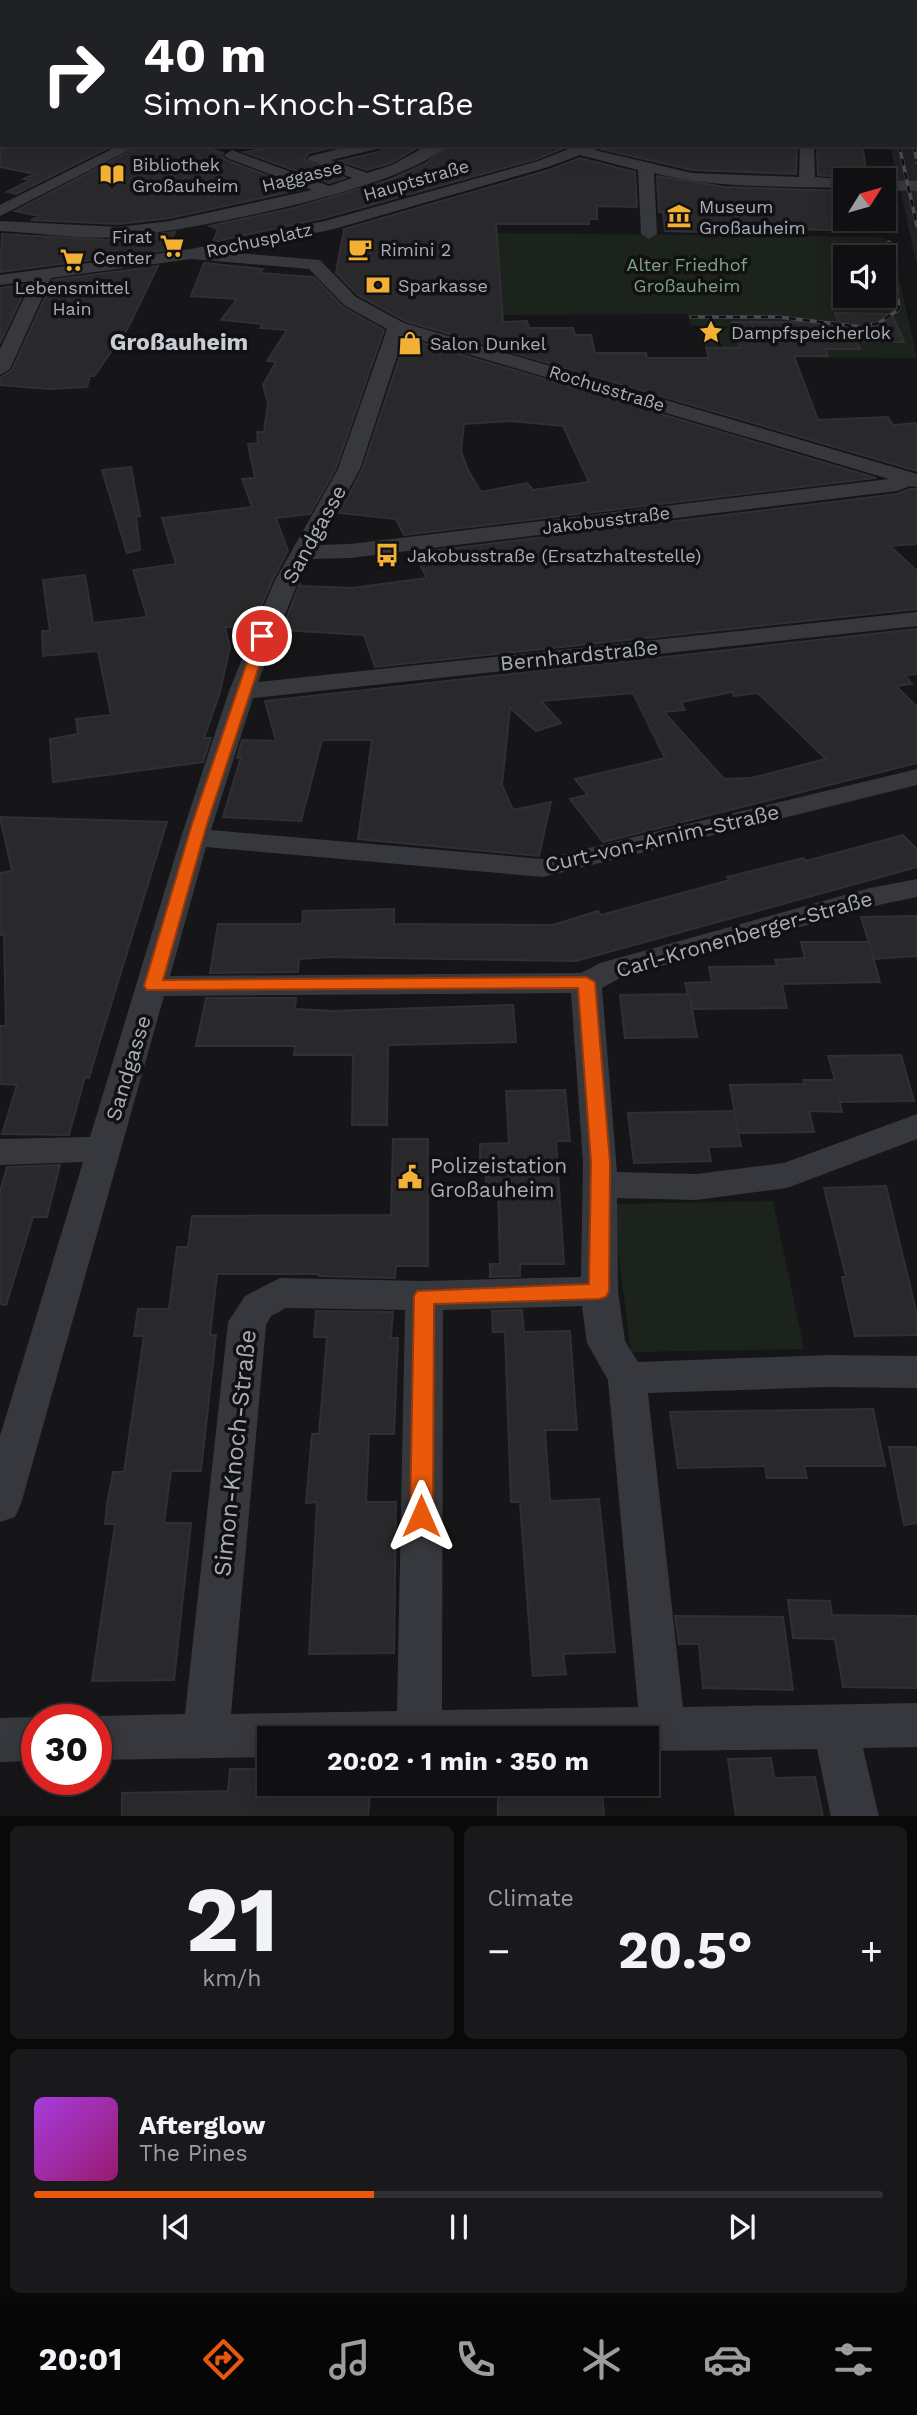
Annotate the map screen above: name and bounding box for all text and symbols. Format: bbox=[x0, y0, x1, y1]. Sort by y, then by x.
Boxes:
text: 40 m bbox=[143, 26, 266, 84]
icon: right bbox=[28, 28, 119, 119]
text: Simon-Knoch-Straße bbox=[143, 85, 474, 123]
place label: Bibliothek Großauheim bbox=[132, 154, 239, 196]
street label: Hauptstraße bbox=[361, 155, 471, 205]
street label: Haggasse bbox=[260, 156, 344, 196]
library icon: Bibliothek Großauheim bbox=[98, 160, 126, 188]
north arrow bbox=[833, 168, 896, 231]
map controls bbox=[833, 168, 896, 308]
place label: Museum Großauheim bbox=[699, 196, 806, 238]
museum icon: Museum Großauheim bbox=[665, 202, 693, 230]
street label: Rochusplatz bbox=[204, 218, 314, 262]
place label: Firat Center bbox=[93, 226, 152, 268]
supermarket icon: Firat Center bbox=[158, 232, 186, 260]
cafe icon: Rimini 2 bbox=[346, 235, 374, 263]
place label: Rimini 2 bbox=[380, 239, 451, 260]
button: sound bbox=[833, 245, 896, 308]
supermarket icon: Lebensmittel Hain bbox=[58, 246, 86, 274]
park label: Alter Friedhof Großauheim bbox=[627, 254, 747, 296]
bank icon: Sparkasse bbox=[364, 271, 392, 299]
place label: Sparkasse bbox=[398, 275, 488, 296]
place label: Lebensmittel Hain bbox=[15, 277, 130, 319]
place icon: Dampfspeicherlok bbox=[697, 318, 725, 346]
place label: Dampfspeicherlok bbox=[731, 322, 891, 343]
district label: Großauheim bbox=[110, 329, 248, 356]
shop icon: Salon Dunkel bbox=[396, 329, 424, 357]
place label: Salon Dunkel bbox=[430, 333, 547, 354]
street label: Rochusstraße bbox=[547, 360, 667, 416]
street label: Sandgasse bbox=[277, 480, 351, 588]
street label: Jakobusstraße bbox=[541, 502, 671, 538]
bus stop icon: Jakobusstraße (Ersatzhaltestelle) bbox=[373, 541, 401, 569]
place label: Jakobusstraße (Ersatzhaltestelle) bbox=[407, 545, 701, 566]
pin bbox=[232, 606, 292, 666]
icon: arrive bbox=[243, 617, 281, 655]
street label: Bernhardstraße bbox=[499, 634, 659, 676]
street label: Curt-von-Arnim-Straße bbox=[542, 799, 782, 877]
street label: Carl-Kronenberger-Straße bbox=[613, 885, 875, 983]
street label: Sandgasse bbox=[100, 1012, 156, 1124]
place label: Polizeistation Großauheim bbox=[430, 1153, 567, 1202]
public building icon: Polizeistation Großauheim bbox=[396, 1163, 424, 1191]
street label: Simon-Knoch-Straße bbox=[208, 1328, 262, 1578]
position arrow bbox=[384, 1479, 458, 1553]
speed limit sign: 30 bbox=[21, 1704, 112, 1795]
text: 20:02 · 1 min · 350 m bbox=[327, 1746, 589, 1776]
text: 21 bbox=[185, 1866, 278, 1973]
text: Climate bbox=[488, 1885, 574, 1912]
text: 20.5° bbox=[618, 1920, 753, 1981]
text: − bbox=[488, 1929, 510, 1973]
text: + bbox=[860, 1929, 883, 1973]
text: km/h bbox=[202, 1965, 261, 1992]
text: Afterglow bbox=[139, 2110, 265, 2140]
text: The Pines bbox=[139, 2140, 248, 2167]
icon: previous bbox=[157, 2208, 195, 2246]
icon: pause bbox=[440, 2208, 478, 2246]
icon: next bbox=[723, 2208, 761, 2246]
icon: directions bbox=[199, 2335, 248, 2384]
icon: music bbox=[325, 2335, 374, 2384]
icon: phone bbox=[451, 2335, 500, 2384]
icon: climate bbox=[577, 2335, 626, 2384]
icon: car bbox=[703, 2335, 752, 2384]
icon: filters bbox=[829, 2335, 878, 2384]
text: 20:01 bbox=[39, 2340, 122, 2378]

